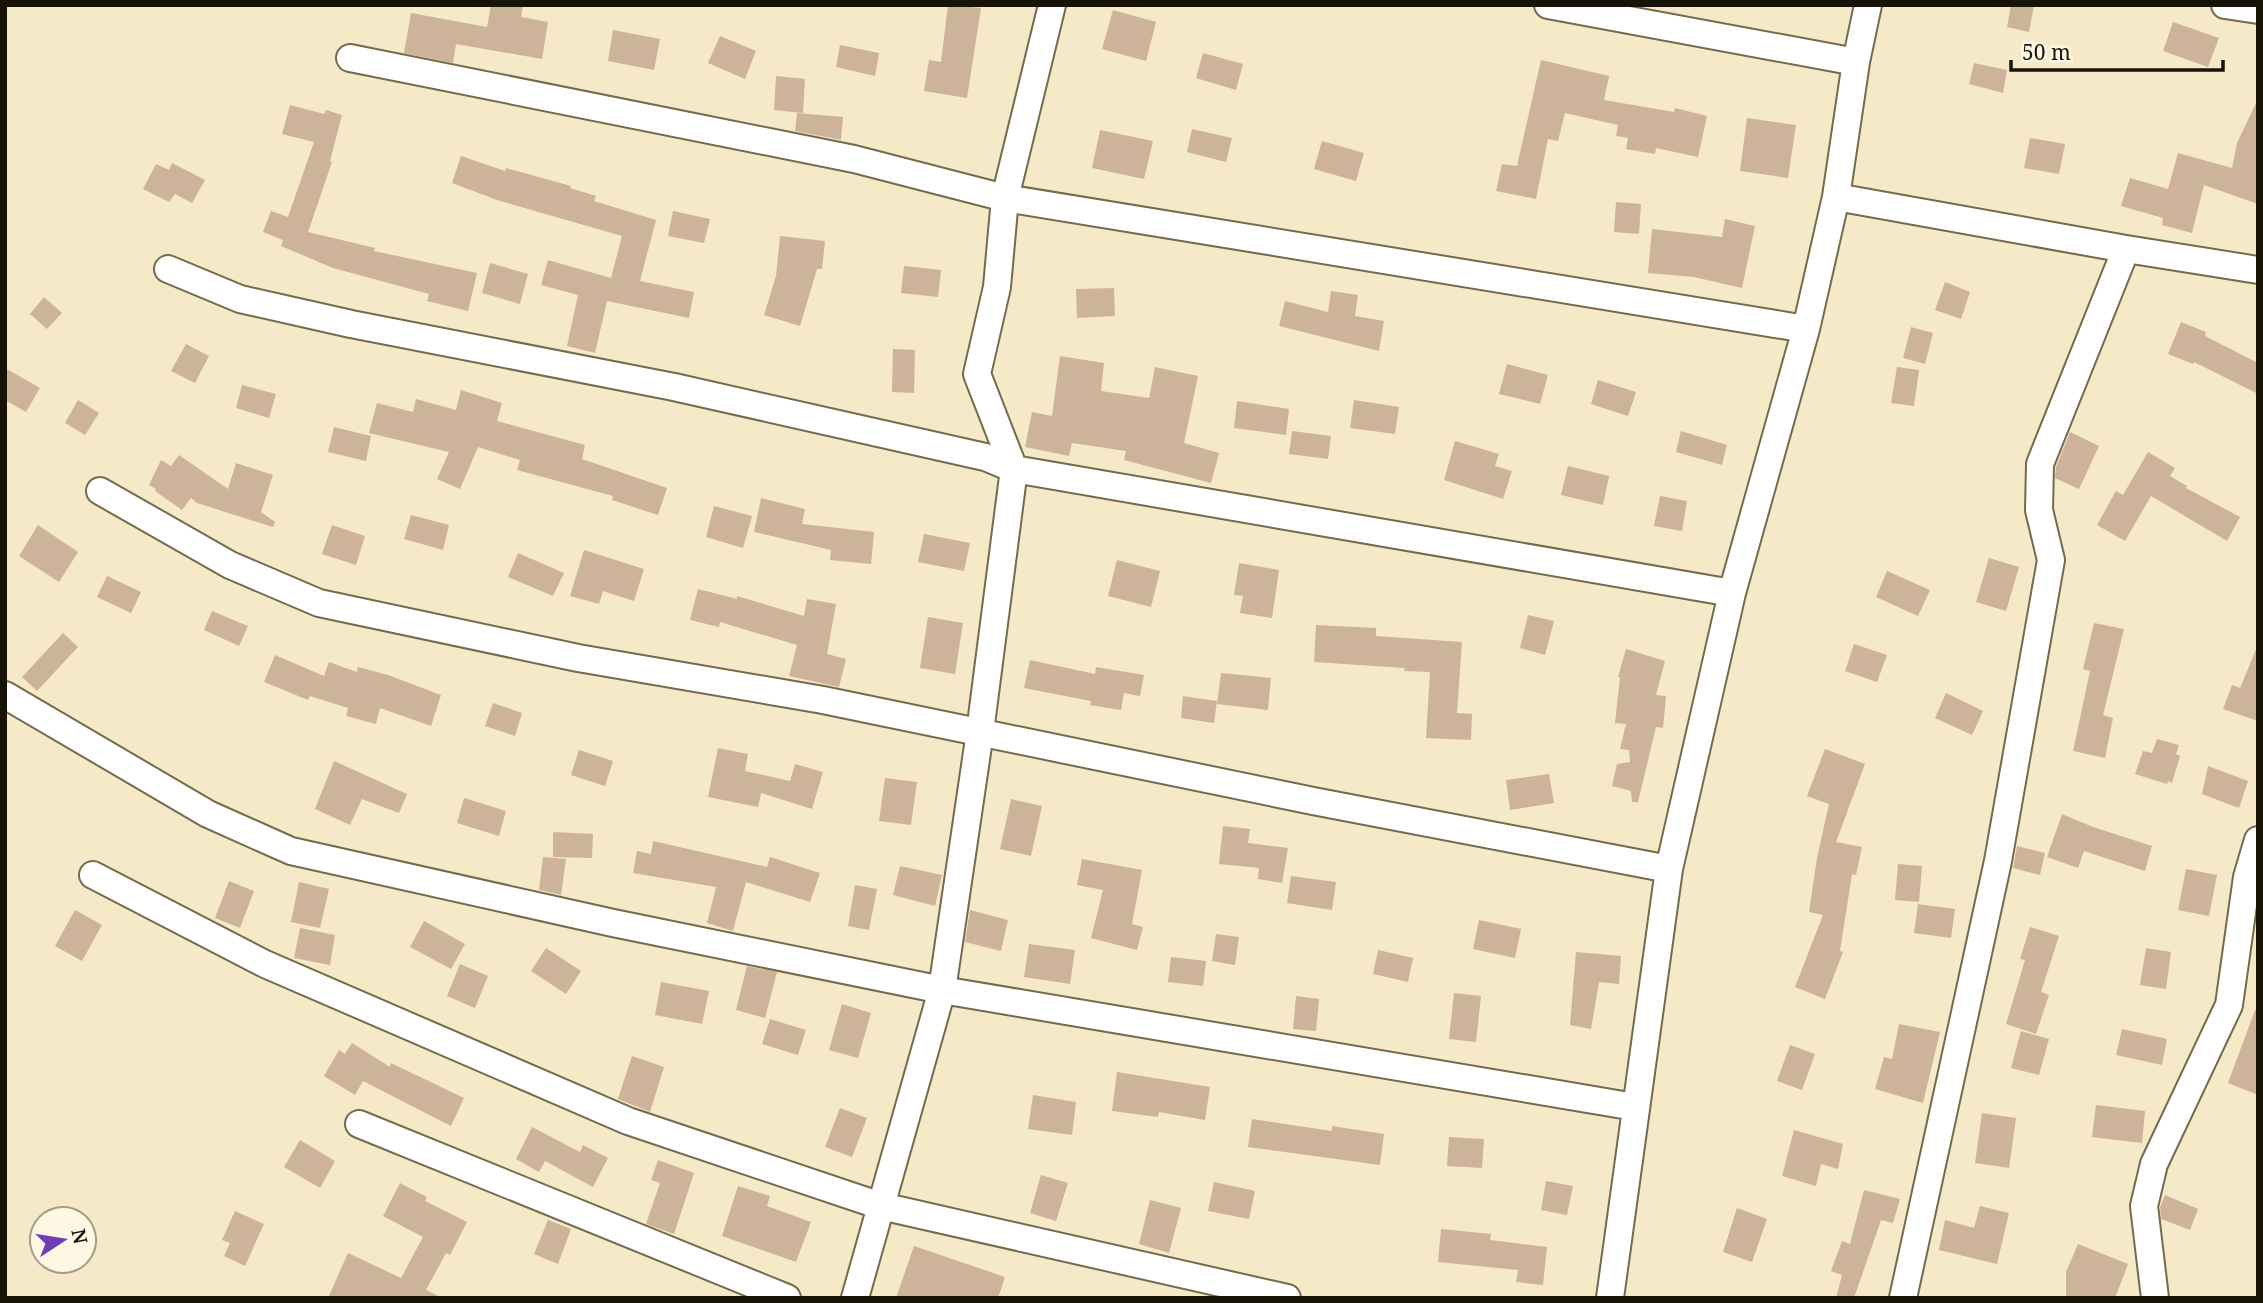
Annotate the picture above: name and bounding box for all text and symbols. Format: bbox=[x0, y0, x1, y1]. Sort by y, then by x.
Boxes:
scale bar bbox=[2011, 28, 2223, 72]
text: 50 m bbox=[2022, 38, 2071, 66]
north arrow bbox=[28, 1205, 98, 1275]
text: N bbox=[65, 1226, 94, 1247]

